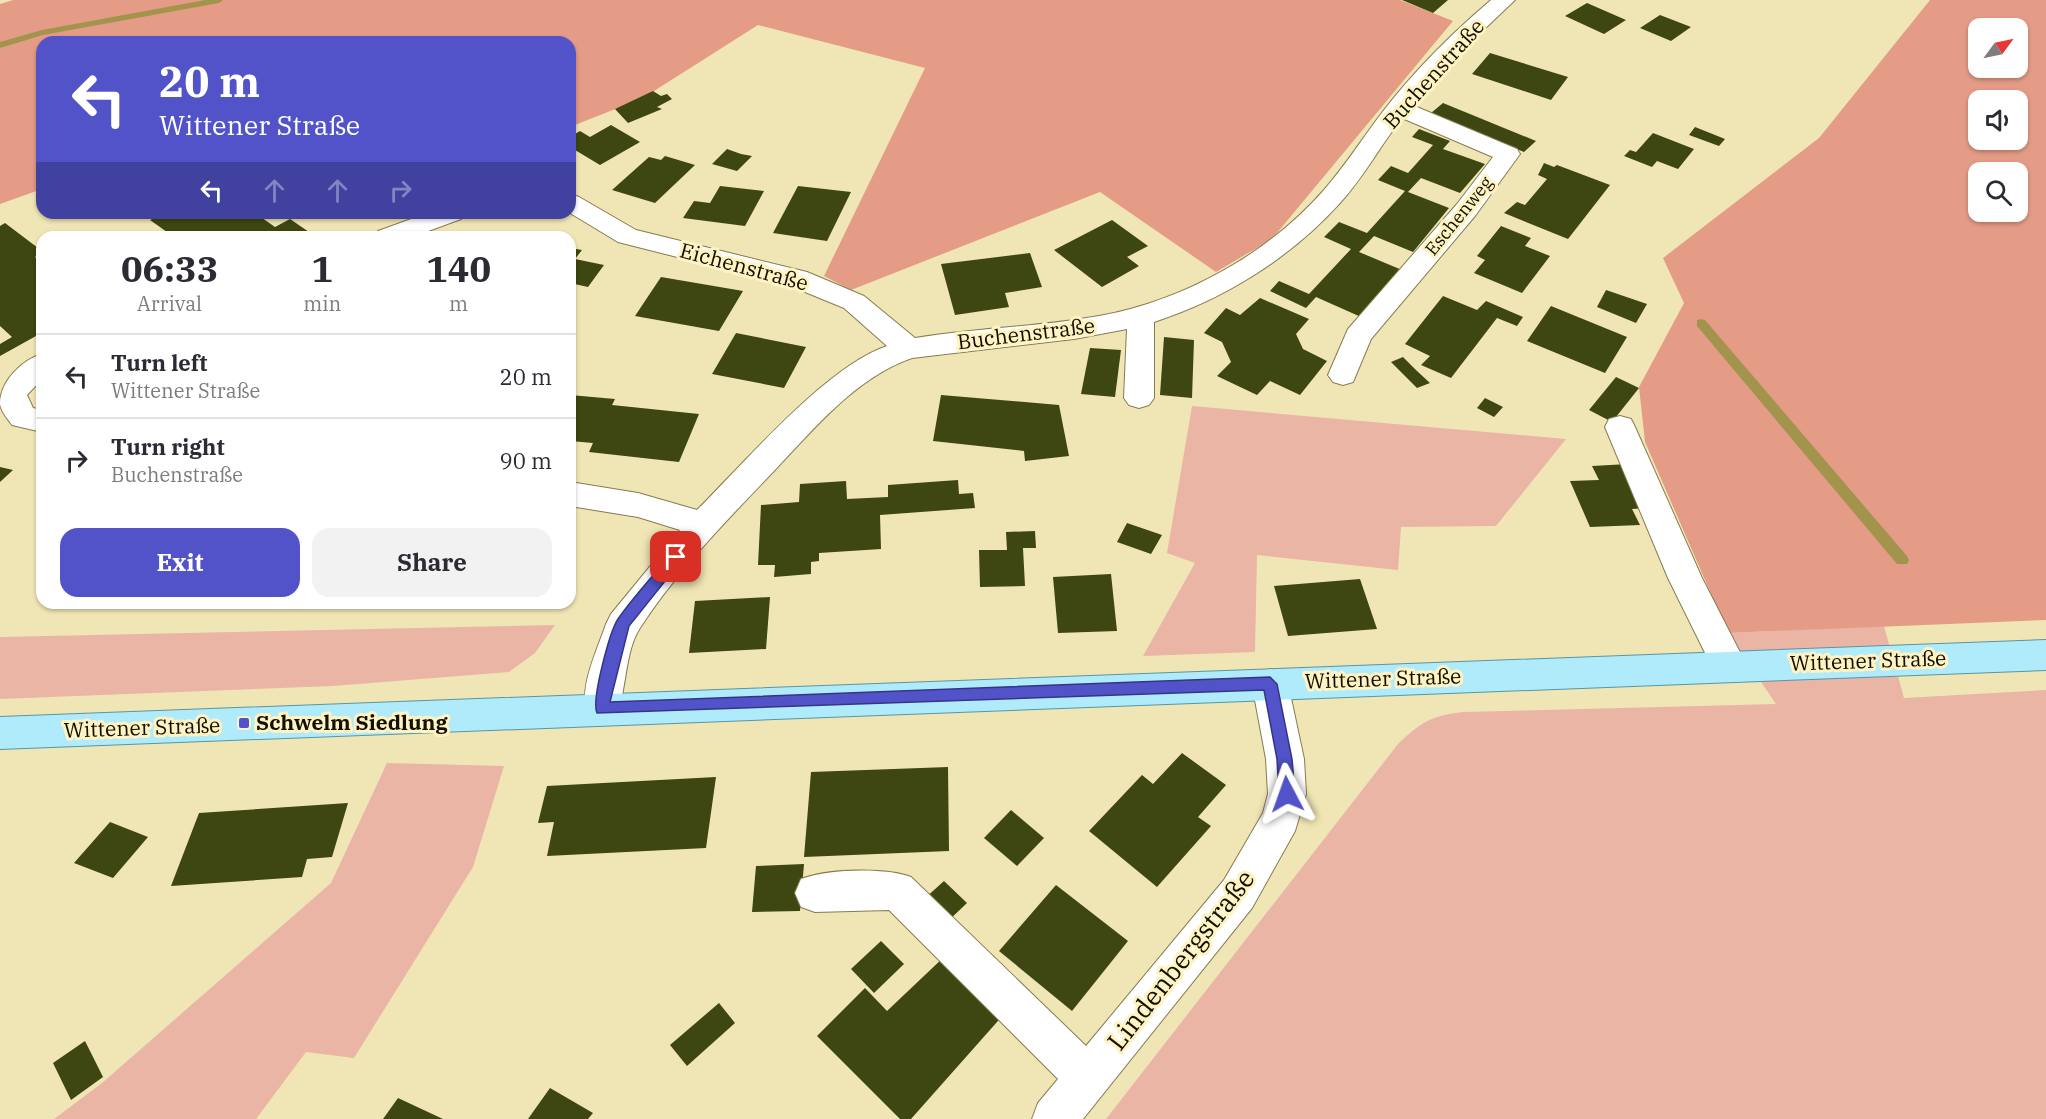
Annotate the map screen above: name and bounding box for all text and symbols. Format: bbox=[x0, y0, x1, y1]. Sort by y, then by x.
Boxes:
street label: Buchenstraße bbox=[1377, 13, 1490, 134]
north arrow bbox=[1968, 18, 2028, 78]
map controls bbox=[1968, 18, 2028, 222]
text: 20 m bbox=[159, 54, 260, 109]
icon: left bbox=[60, 60, 138, 138]
button: sound bbox=[1968, 90, 2028, 150]
text: Wittener Straße bbox=[159, 107, 360, 142]
button: search bbox=[1968, 162, 2028, 222]
street label: Eschenweg bbox=[1420, 171, 1498, 260]
icon: left bbox=[195, 174, 228, 207]
icon: ahead bbox=[258, 174, 291, 207]
icon: ahead bbox=[321, 174, 354, 207]
icon: right bbox=[384, 174, 417, 207]
street label: Eichenstraße bbox=[677, 235, 811, 297]
text: 06:33 bbox=[121, 245, 218, 292]
text: 1 bbox=[311, 245, 333, 292]
text: 140 bbox=[426, 245, 491, 292]
text: Arrival bbox=[137, 290, 202, 317]
text: min bbox=[303, 290, 341, 317]
text: m bbox=[449, 290, 468, 317]
street label: Buchenstraße bbox=[955, 311, 1096, 355]
text: Turn left bbox=[111, 348, 207, 377]
icon: left bbox=[60, 360, 93, 393]
text: 20 m bbox=[500, 362, 552, 391]
text: Wittener Straße bbox=[111, 377, 260, 404]
text: Turn right bbox=[111, 432, 225, 461]
icon: right bbox=[60, 444, 93, 477]
text: 90 m bbox=[500, 446, 552, 475]
text: Buchenstraße bbox=[111, 461, 243, 488]
button: Exit bbox=[60, 528, 300, 597]
button: Share bbox=[312, 528, 552, 597]
pin bbox=[650, 531, 701, 582]
icon: arrive bbox=[659, 540, 692, 573]
street label: Wittener Straße bbox=[1789, 643, 1947, 677]
street label: Wittener Straße bbox=[1304, 661, 1462, 695]
place label: Schwelm Siedlung bbox=[256, 708, 448, 736]
street label: Wittener Straße bbox=[63, 710, 221, 744]
marker: Schwelm Siedlung bbox=[237, 716, 251, 730]
position arrow bbox=[1255, 762, 1319, 826]
street label: Lindenbergstraße bbox=[1099, 862, 1261, 1057]

